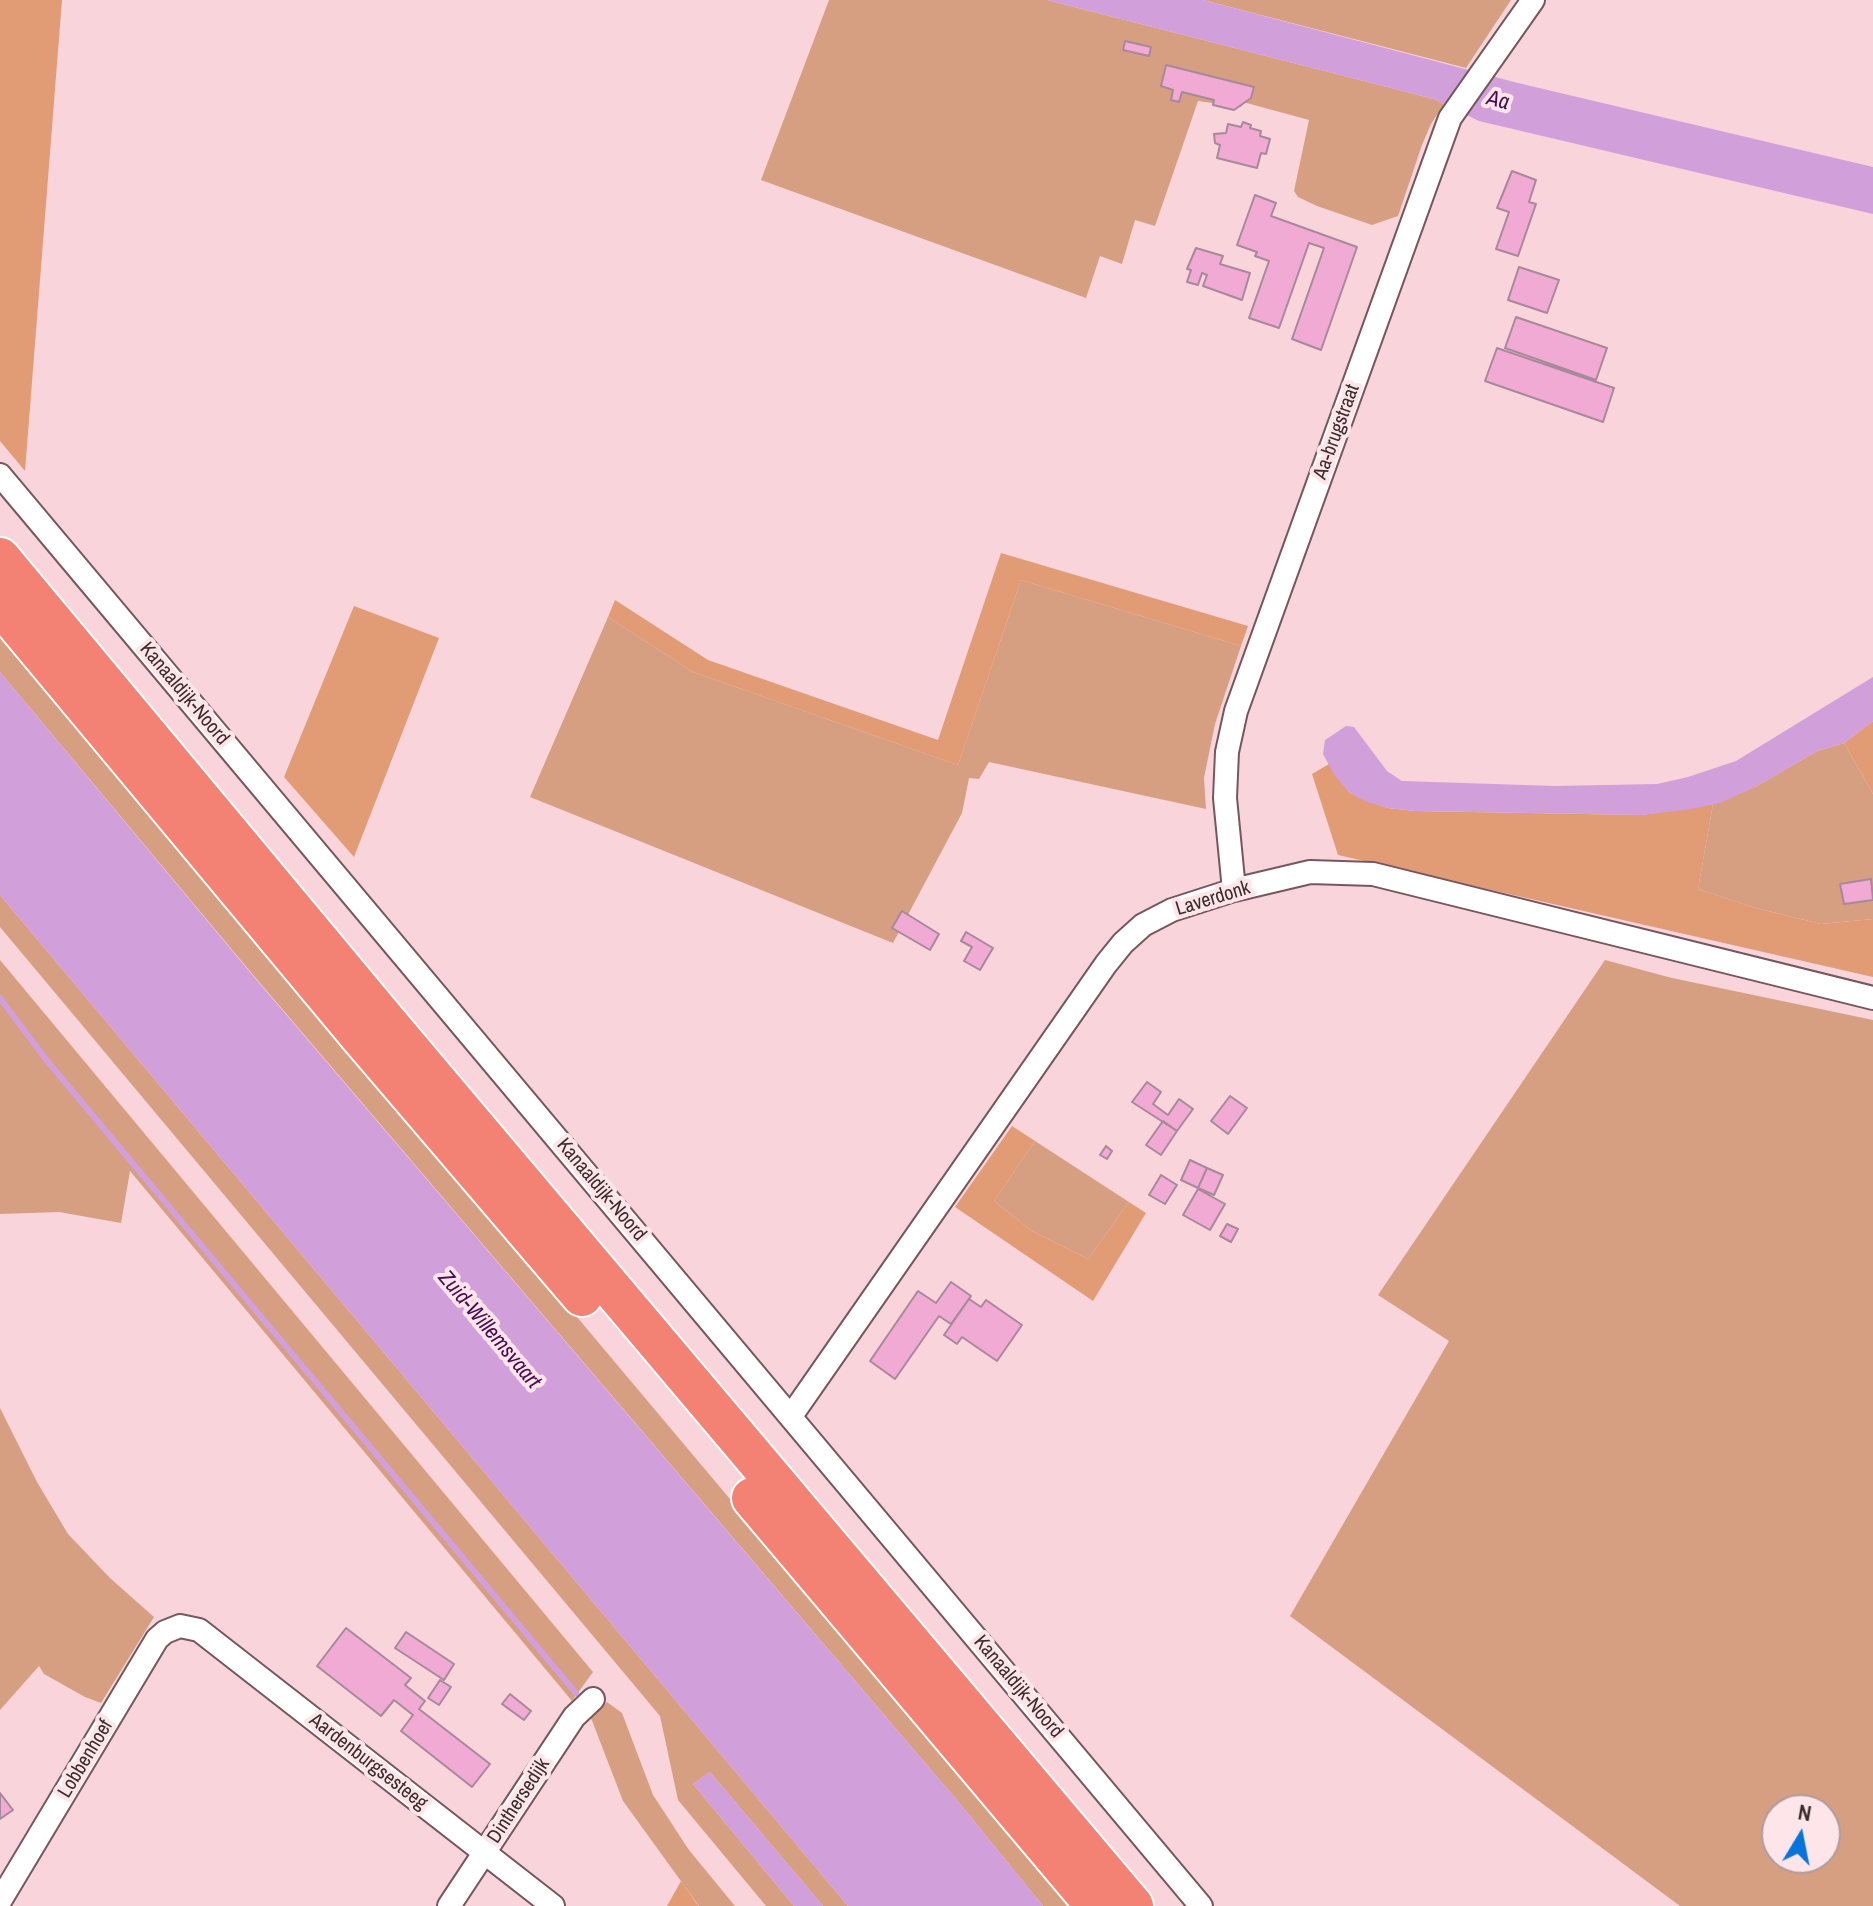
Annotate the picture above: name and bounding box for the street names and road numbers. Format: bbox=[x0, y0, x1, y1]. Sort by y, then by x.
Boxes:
street label: Aa-brugstraat bbox=[1309, 381, 1365, 483]
street label: Kanaaldijk-Noord bbox=[134, 638, 234, 750]
street label: Laverdonk bbox=[1173, 876, 1253, 922]
street label: Kanaaldijk-Noord bbox=[551, 1134, 651, 1246]
street label: Kanaaldijk-Noord bbox=[968, 1631, 1068, 1743]
street label: Aardenburgsesteeg bbox=[304, 1708, 432, 1816]
street label: Lobbenhoef bbox=[53, 1716, 119, 1802]
street label: Dinthersedijk bbox=[483, 1754, 555, 1848]

